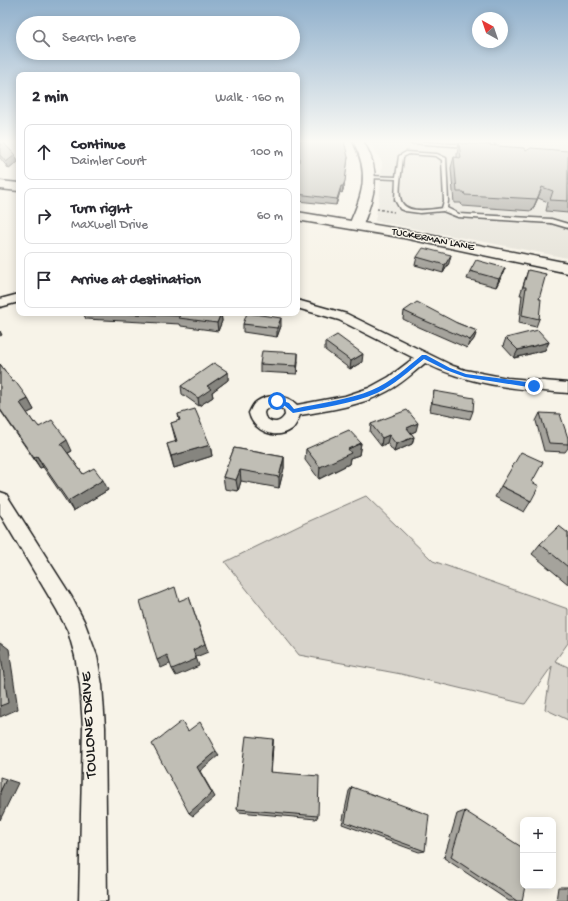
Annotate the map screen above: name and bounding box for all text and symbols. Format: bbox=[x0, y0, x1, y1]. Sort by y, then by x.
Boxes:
north arrow bbox=[472, 12, 508, 48]
search box bbox=[16, 16, 300, 60]
icon: search bbox=[30, 27, 52, 49]
text: Search here bbox=[62, 29, 136, 47]
text: 2 min bbox=[32, 88, 68, 108]
text: Walk · 160 m bbox=[215, 91, 284, 106]
text: Continue bbox=[71, 136, 125, 154]
icon: ahead bbox=[33, 141, 55, 163]
text: 100 m bbox=[251, 145, 283, 160]
text: Daimler Court bbox=[71, 154, 146, 169]
text: Turn right bbox=[71, 200, 131, 218]
icon: right bbox=[33, 205, 55, 227]
text: 60 m bbox=[257, 209, 283, 224]
text: Maxwell Drive bbox=[71, 218, 148, 233]
street label: TUCKERMAN LANE bbox=[390, 226, 476, 254]
icon: arrive bbox=[33, 269, 55, 291]
text: Arrive at destination bbox=[71, 271, 201, 289]
route end bbox=[525, 377, 543, 395]
route start bbox=[268, 392, 286, 410]
street label: TOULONE DRIVE bbox=[78, 670, 102, 780]
map controls bbox=[520, 817, 556, 889]
button: + bbox=[520, 817, 556, 853]
button: − bbox=[520, 853, 556, 889]

